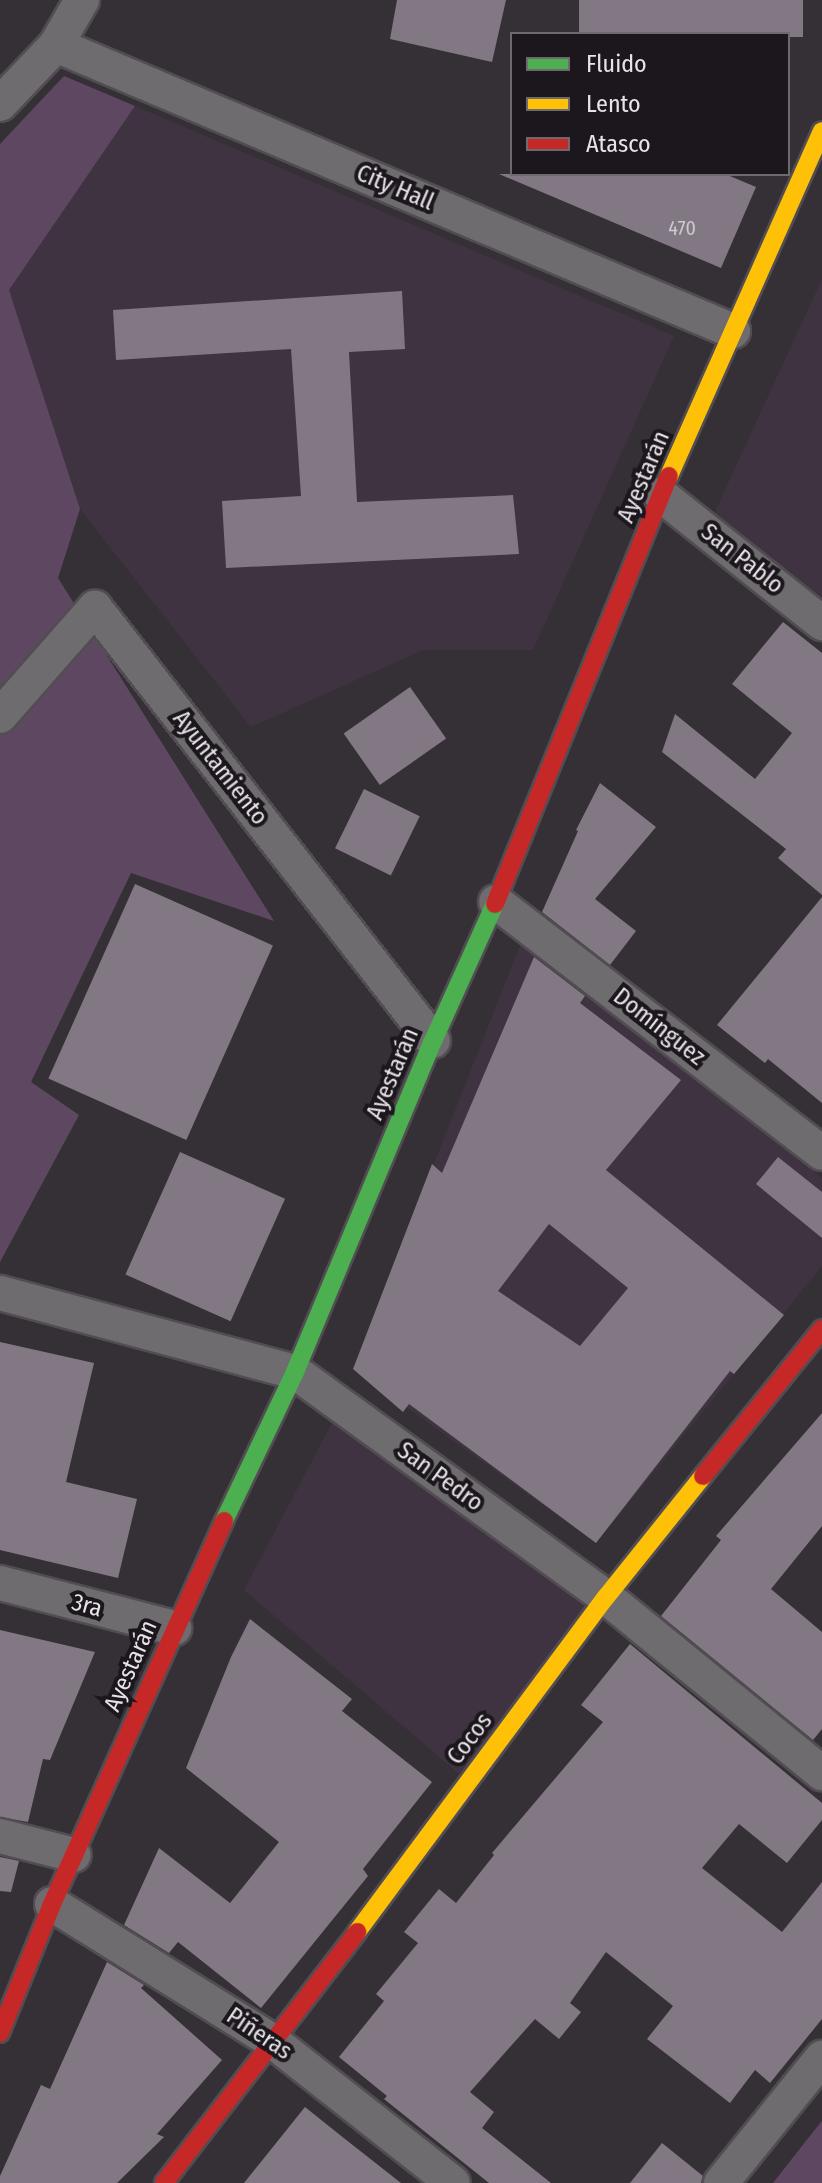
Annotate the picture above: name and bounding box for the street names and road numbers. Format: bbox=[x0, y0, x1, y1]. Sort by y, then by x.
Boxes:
street label: City Hall bbox=[352, 159, 438, 217]
street label: Ayestarán bbox=[612, 427, 676, 527]
street label: San Pablo bbox=[695, 518, 789, 600]
street label: Ayuntamiento bbox=[166, 705, 274, 831]
street label: Domínguez bbox=[607, 982, 711, 1072]
street label: Ayestarán bbox=[361, 1024, 425, 1124]
street label: San Pedro bbox=[392, 1436, 488, 1518]
street label: 3ra bbox=[69, 1588, 105, 1624]
street label: Ayestarán bbox=[98, 1616, 164, 1716]
street label: Cocos bbox=[441, 1708, 499, 1770]
street label: Piñeras bbox=[221, 2002, 297, 2066]

